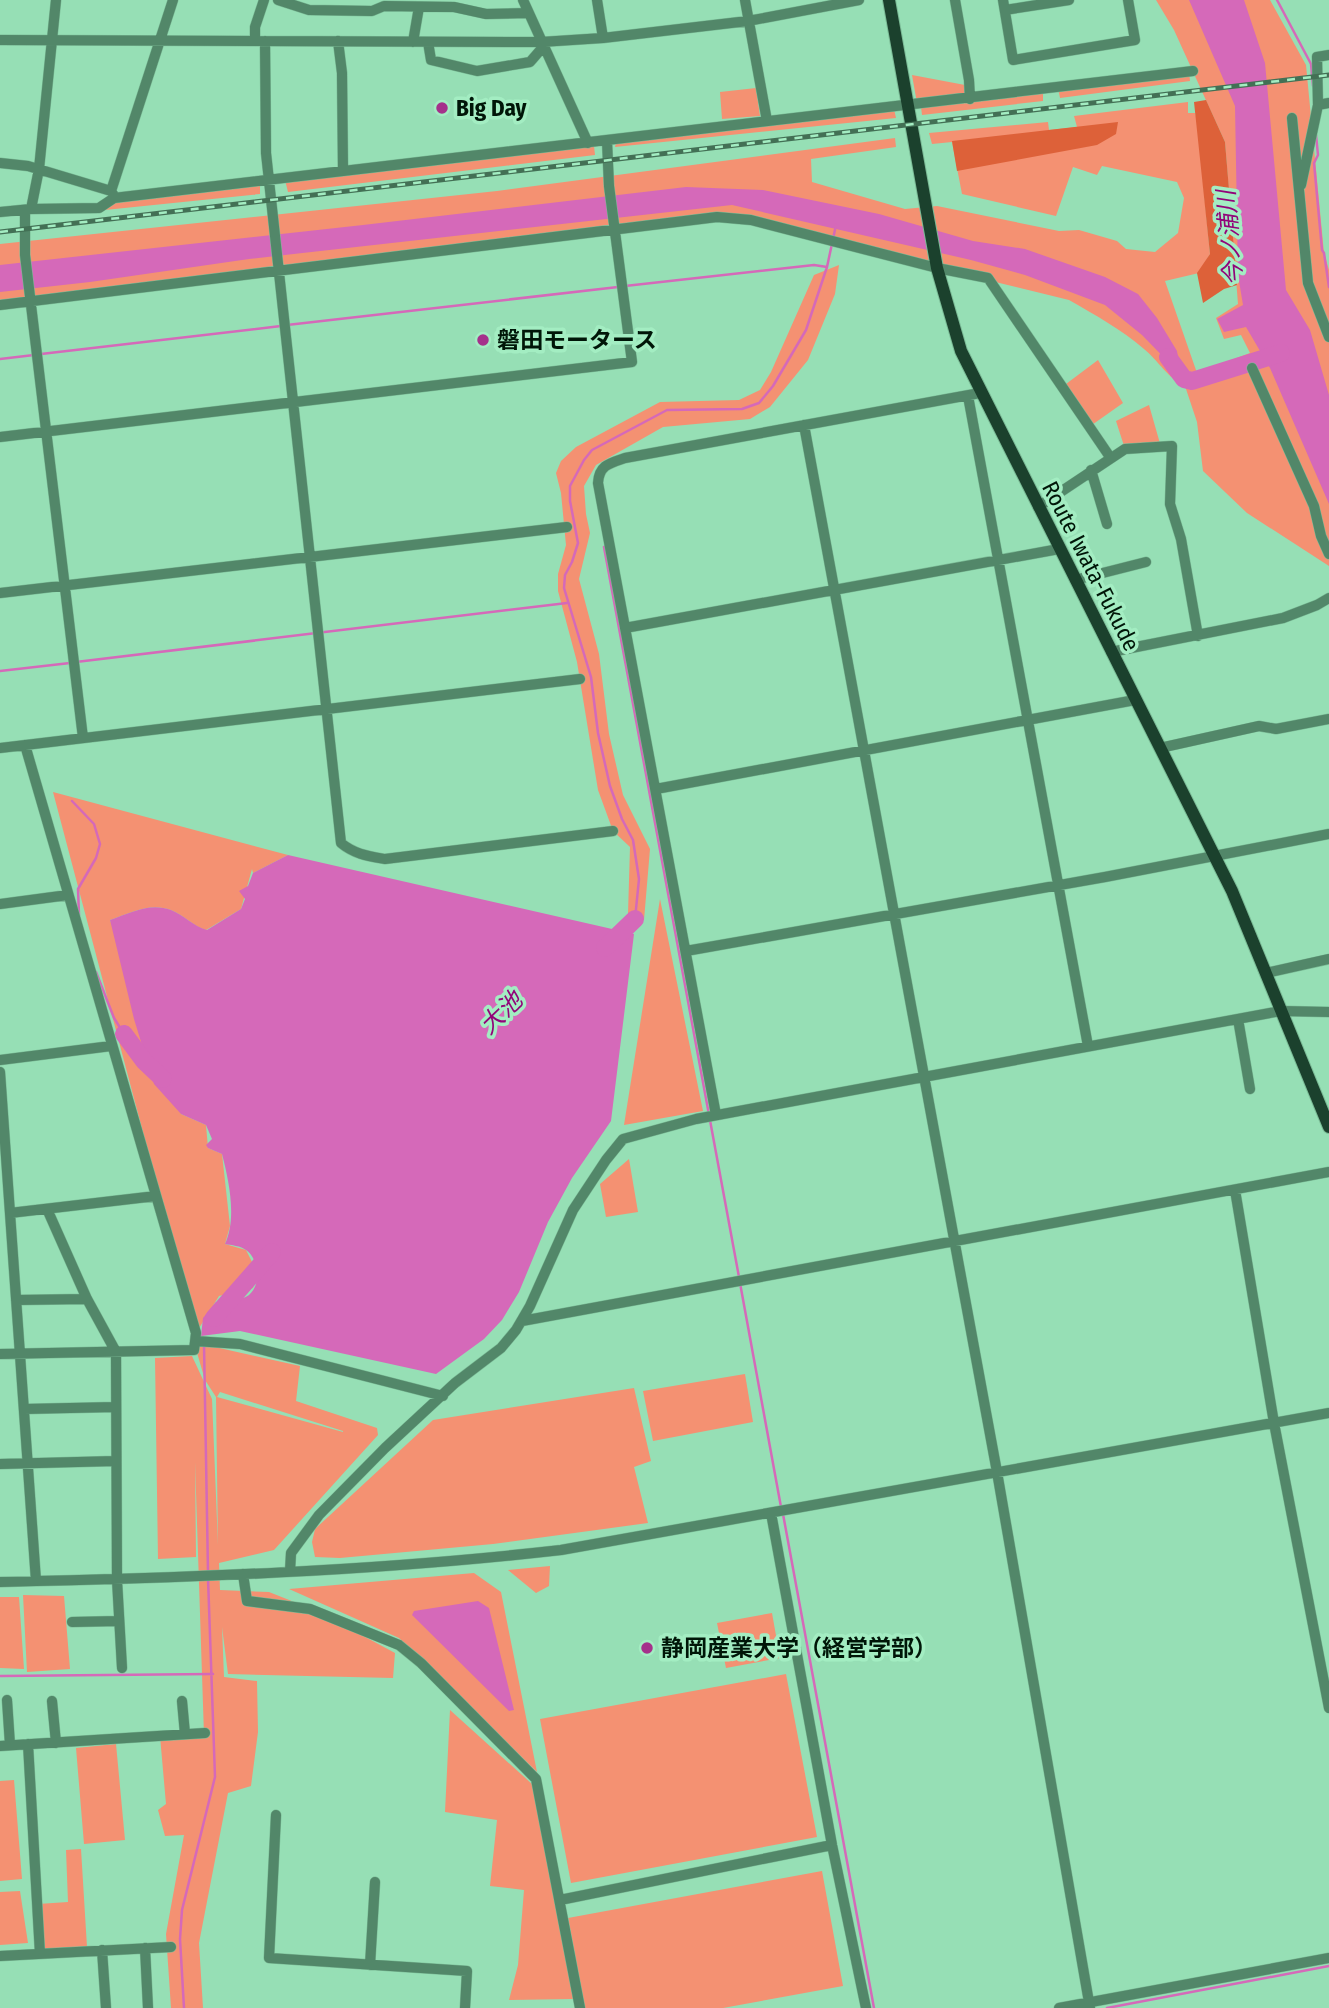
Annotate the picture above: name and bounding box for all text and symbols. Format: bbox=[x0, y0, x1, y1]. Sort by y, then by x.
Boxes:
place label: Big Day bbox=[456, 94, 528, 122]
marker: Big Day bbox=[434, 100, 450, 116]
water label: 今ノ浦川 bbox=[1212, 186, 1248, 287]
place label: 磐田モータース bbox=[497, 326, 657, 354]
marker: 磐田モータース bbox=[475, 332, 491, 348]
street label: Route Iwata-Fukude bbox=[1036, 476, 1146, 656]
water label: 大池 bbox=[474, 985, 529, 1040]
place label: 静岡産業大学（経営学部） bbox=[661, 1634, 937, 1662]
marker: 静岡産業大学（経営学部） bbox=[639, 1640, 655, 1656]

